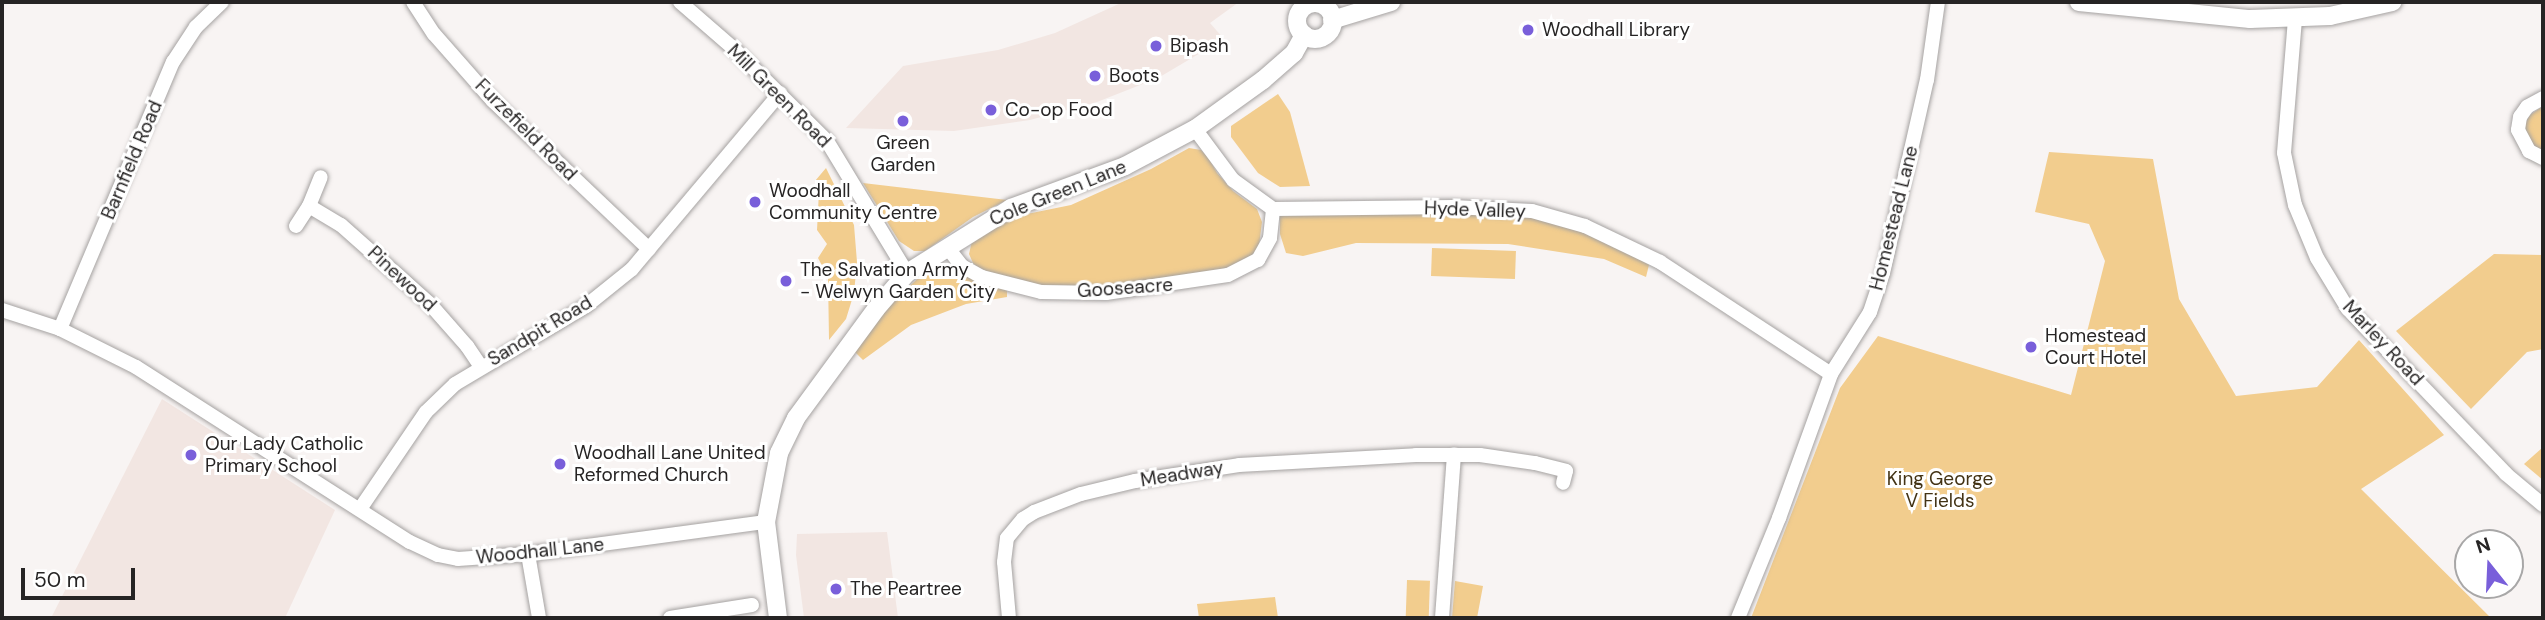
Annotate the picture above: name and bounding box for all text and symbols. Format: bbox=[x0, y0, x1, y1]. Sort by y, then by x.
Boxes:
place label: Woodhall Library bbox=[1542, 19, 1690, 41]
marker: Woodhall Library bbox=[1520, 22, 1536, 38]
place label: Bipash bbox=[1170, 35, 1229, 57]
marker: Bipash bbox=[1148, 38, 1164, 54]
street label: Mill Green Road bbox=[723, 40, 835, 152]
place label: Boots bbox=[1109, 65, 1160, 87]
marker: Boots bbox=[1087, 68, 1103, 84]
street label: Furzefield Road bbox=[470, 74, 582, 186]
street label: Barnfield Road bbox=[97, 97, 167, 223]
place label: Co-op Food bbox=[1005, 99, 1113, 121]
marker: Co-op Food bbox=[983, 102, 999, 118]
marker: Green Garden bbox=[895, 113, 911, 129]
place label: Green Garden bbox=[870, 132, 936, 176]
street label: Homestead Lane bbox=[1865, 143, 1923, 293]
street label: Cole Green Lane bbox=[986, 155, 1130, 231]
place label: Woodhall Community Centre bbox=[769, 180, 937, 224]
marker: Woodhall Community Centre bbox=[747, 194, 763, 210]
street label: Hyde Valley bbox=[1424, 197, 1526, 223]
street label: Pinewood bbox=[363, 242, 441, 316]
place label: The Salvation Army - Welwyn Garden City bbox=[800, 259, 995, 303]
marker: The Salvation Army - Welwyn Garden City bbox=[778, 273, 794, 289]
street label: Gooseacre bbox=[1076, 273, 1174, 303]
street label: Sandpit Road bbox=[484, 291, 596, 371]
street label: Marley Road bbox=[2338, 296, 2428, 390]
place label: Homestead Court Hotel bbox=[2045, 325, 2146, 369]
marker: Homestead Court Hotel bbox=[2023, 339, 2039, 355]
place label: Our Lady Catholic Primary School bbox=[205, 433, 364, 477]
place label: Woodhall Lane United Reformed Church bbox=[574, 442, 766, 486]
marker: Our Lady Catholic Primary School bbox=[183, 447, 199, 463]
marker: Woodhall Lane United Reformed Church bbox=[552, 456, 568, 472]
street label: Meadway bbox=[1139, 456, 1225, 492]
park label: King George V Fields bbox=[1887, 468, 1993, 512]
north arrow bbox=[2454, 529, 2524, 599]
text: N bbox=[2473, 531, 2493, 559]
street label: Woodhall Lane bbox=[475, 533, 605, 569]
scale bar bbox=[24, 554, 138, 598]
text: 50 m bbox=[34, 566, 85, 594]
place label: The Peartree bbox=[850, 578, 962, 600]
marker: The Peartree bbox=[828, 581, 844, 597]

